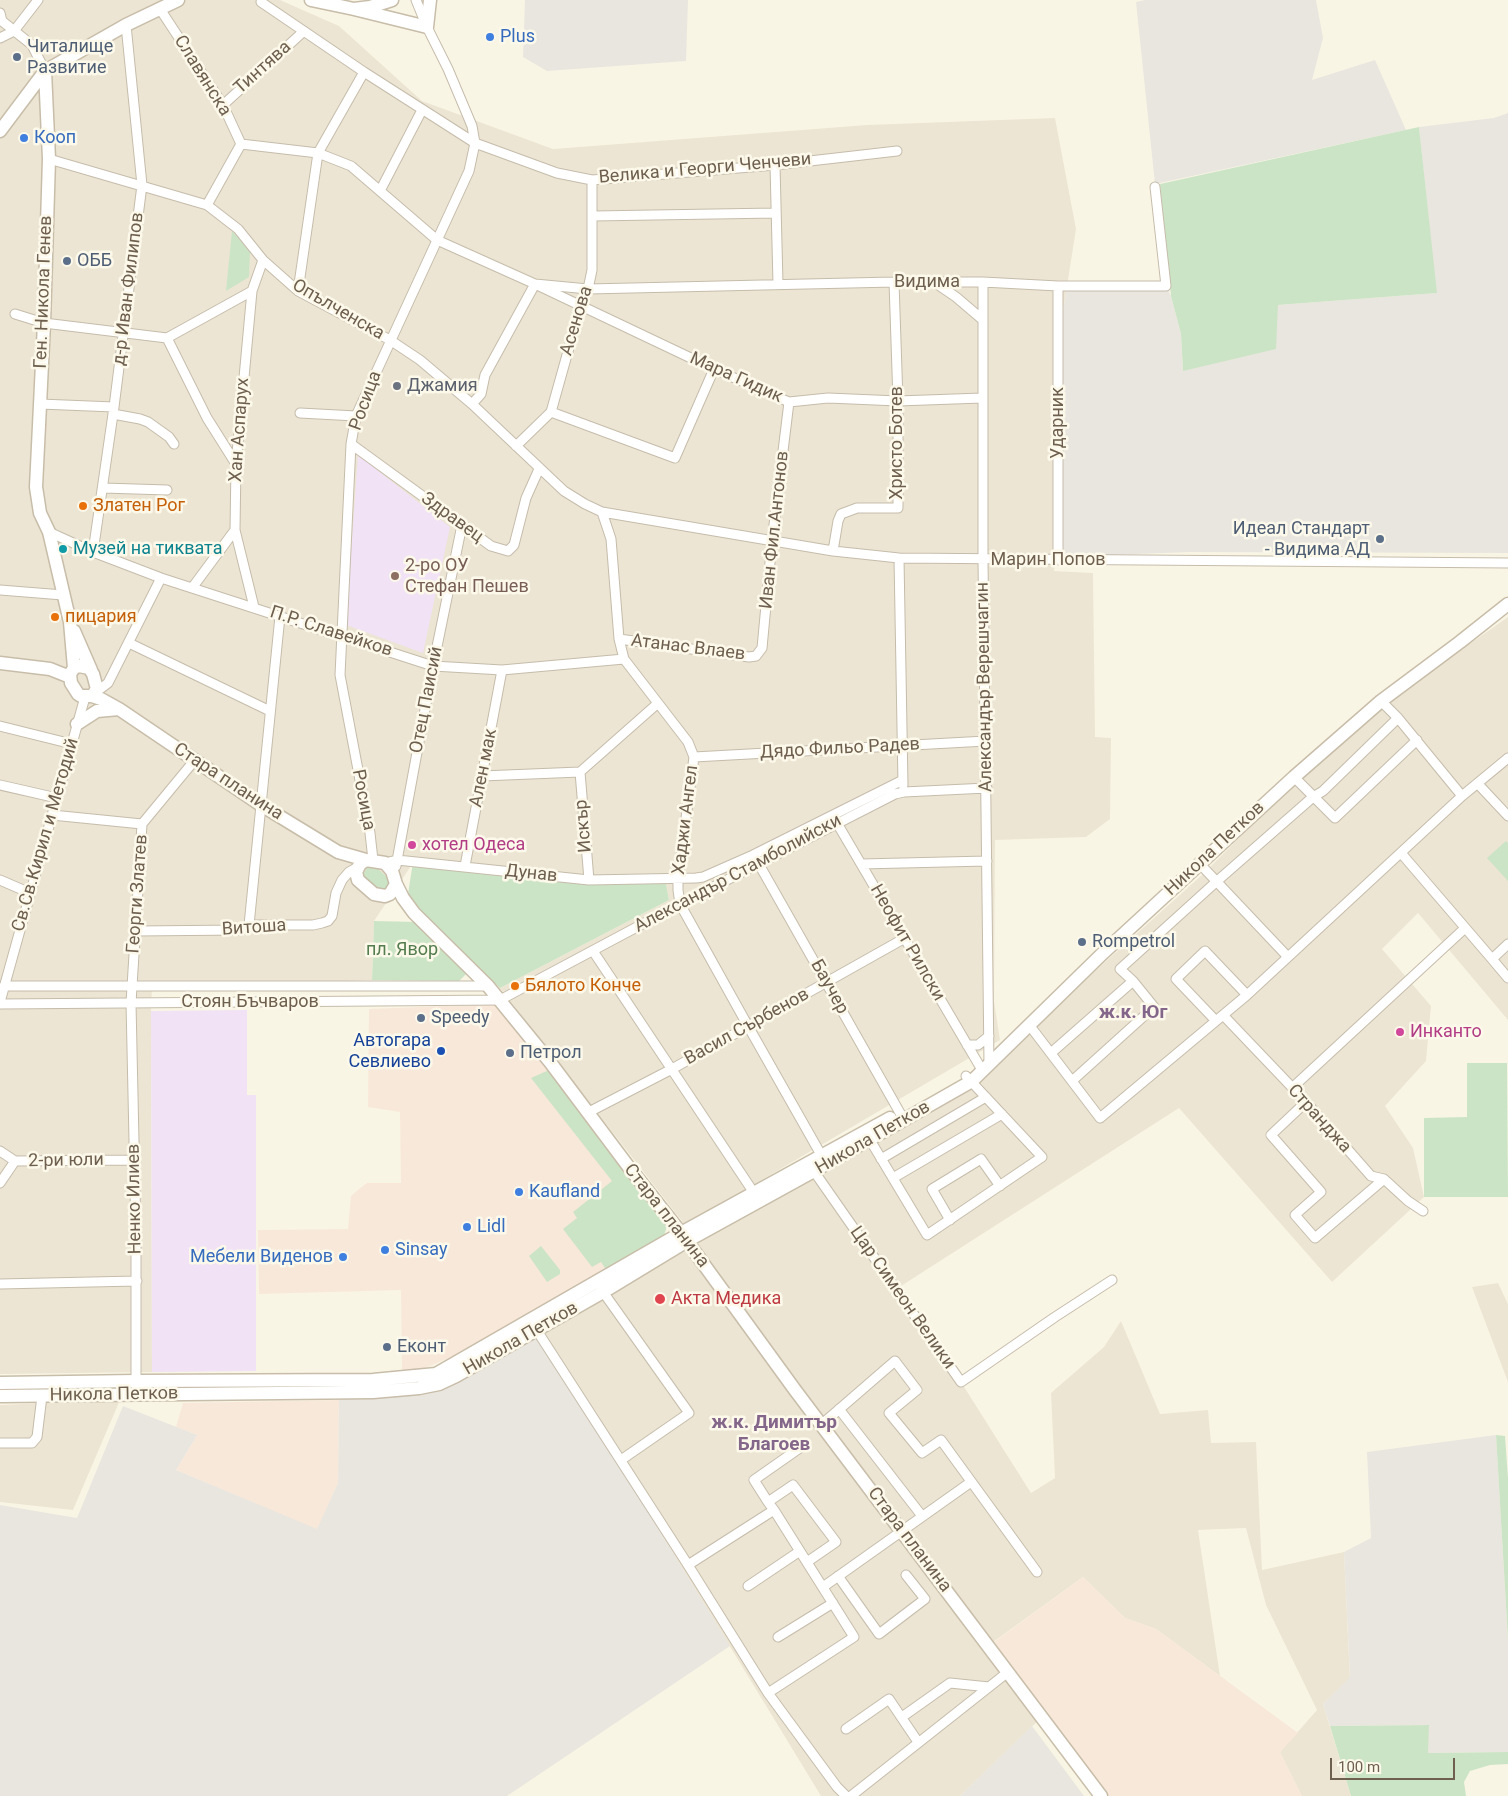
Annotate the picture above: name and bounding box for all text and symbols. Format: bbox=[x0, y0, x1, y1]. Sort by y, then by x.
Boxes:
place label: Plus bbox=[500, 26, 535, 48]
marker: Plus bbox=[484, 31, 496, 43]
street label: Славянска bbox=[169, 32, 235, 120]
place label: Читалище Развитие bbox=[27, 36, 113, 78]
street label: Тинтява bbox=[230, 37, 296, 99]
marker: Читалище Развитие bbox=[11, 51, 23, 63]
place label: Кооп bbox=[34, 127, 76, 149]
marker: Кооп bbox=[18, 132, 30, 144]
street label: Велика и Георги Ченчеви bbox=[598, 149, 812, 189]
street label: д-р Иван Филипов bbox=[109, 211, 149, 367]
street label: Ген. Никола Генев bbox=[31, 215, 57, 369]
place label: ОББ bbox=[77, 250, 112, 272]
marker: ОББ bbox=[61, 255, 73, 267]
street label: Видима bbox=[894, 271, 960, 293]
street label: Опълченска bbox=[288, 275, 388, 345]
street label: Асенова bbox=[556, 284, 598, 358]
street label: Мара Гидик bbox=[686, 348, 786, 408]
street label: Росица bbox=[345, 368, 387, 434]
place label: Джамия bbox=[407, 375, 478, 397]
street label: Хан Аспарух bbox=[226, 377, 254, 483]
marker: Джамия bbox=[391, 380, 403, 392]
street label: Христо Ботев bbox=[886, 386, 908, 500]
street label: Ударник bbox=[1047, 387, 1069, 459]
street label: Иван Фил.Антонов bbox=[756, 450, 794, 610]
street label: Здравец bbox=[417, 488, 487, 548]
place label: Златен Рог bbox=[93, 495, 185, 517]
marker: Златен Рог bbox=[77, 500, 89, 512]
place label: Идеал Стандарт - Видима АД bbox=[1233, 518, 1370, 560]
marker: Идеал Стандарт - Видима АД bbox=[1374, 533, 1386, 545]
place label: Музей на тиквата bbox=[73, 538, 222, 560]
marker: Музей на тиквата bbox=[57, 543, 69, 555]
street label: Марин Попов bbox=[991, 549, 1105, 571]
place label: 2-ро ОУ Стефан Пешев bbox=[405, 555, 529, 598]
marker: 2-ро ОУ Стефан Пешев bbox=[389, 570, 401, 582]
street label: Александър Верешчагин bbox=[972, 582, 998, 792]
street label: П.Р. Славейков bbox=[267, 602, 395, 662]
place label: пицария bbox=[65, 606, 137, 628]
marker: пицария bbox=[49, 611, 61, 623]
street label: Атанас Влаев bbox=[630, 630, 746, 666]
street label: Отец Паисий bbox=[406, 645, 448, 755]
street label: Ален мак bbox=[466, 727, 502, 809]
street label: Дядо Фильо Радев bbox=[760, 734, 920, 764]
street label: Св.Св.Кирил и Методий bbox=[8, 736, 84, 934]
street label: Стара планина bbox=[169, 739, 287, 825]
street label: Хаджи Ангел bbox=[669, 764, 703, 876]
street label: Росица bbox=[347, 768, 379, 832]
street label: Никола Петков bbox=[1161, 797, 1269, 901]
street label: Искър bbox=[571, 799, 597, 853]
street label: Александър Стамболийски bbox=[631, 810, 845, 938]
street label: Георги Златев bbox=[123, 834, 153, 954]
place label: хотел Одеса bbox=[422, 834, 525, 856]
marker: хотел Одеса bbox=[406, 839, 418, 851]
street label: Дунав bbox=[504, 861, 558, 887]
street label: Неофит Рилски bbox=[865, 881, 949, 1005]
street label: Витоша bbox=[221, 915, 287, 941]
place label: Rompetrol bbox=[1092, 931, 1175, 953]
marker: Rompetrol bbox=[1076, 936, 1088, 948]
park label: пл. Явор bbox=[366, 939, 438, 961]
street label: Баучер bbox=[805, 956, 853, 1018]
place label: Бялото Конче bbox=[525, 975, 641, 997]
marker: Бялото Конче bbox=[509, 980, 521, 992]
street label: Васил Сърбенов bbox=[681, 984, 813, 1070]
street label: Стоян Бъчваров bbox=[181, 991, 319, 1013]
district label: ж.к. Юг bbox=[1099, 1002, 1167, 1024]
place label: Speedy bbox=[431, 1007, 490, 1029]
marker: Speedy bbox=[415, 1012, 427, 1024]
place label: Инканто bbox=[1410, 1021, 1482, 1043]
marker: Инканто bbox=[1394, 1026, 1406, 1038]
place label: Автогара Севлиево bbox=[349, 1030, 431, 1072]
place label: Петрол bbox=[520, 1042, 582, 1064]
marker: Автогара Севлиево bbox=[435, 1045, 447, 1057]
marker: Петрол bbox=[504, 1047, 516, 1059]
street label: Странджа bbox=[1283, 1080, 1355, 1158]
street label: Никола Петков bbox=[812, 1096, 934, 1180]
street label: Ненко Илиев bbox=[123, 1143, 147, 1255]
street label: 2-ри юли bbox=[28, 1150, 104, 1172]
street label: Стара планина bbox=[619, 1160, 713, 1272]
place label: Kaufland bbox=[529, 1181, 600, 1203]
marker: Kaufland bbox=[513, 1186, 525, 1198]
place label: Lidl bbox=[477, 1216, 506, 1238]
marker: Lidl bbox=[461, 1221, 473, 1233]
street label: Цар Симеон Велики bbox=[845, 1222, 959, 1374]
place label: Sinsay bbox=[395, 1239, 447, 1261]
marker: Sinsay bbox=[379, 1244, 391, 1256]
place label: Мебели Виденов bbox=[190, 1246, 333, 1268]
marker: Мебели Виденов bbox=[337, 1251, 349, 1263]
place label: Акта Медика bbox=[671, 1288, 781, 1310]
marker: Акта Медика bbox=[653, 1292, 667, 1306]
street label: Никола Петков bbox=[460, 1297, 582, 1381]
place label: Еконт bbox=[397, 1336, 446, 1358]
marker: Еконт bbox=[381, 1341, 393, 1353]
street label: Никола Петков bbox=[50, 1383, 178, 1407]
district label: ж.к. Димитър Благоев bbox=[711, 1412, 837, 1456]
street label: Стара планина bbox=[862, 1483, 956, 1597]
scale bar bbox=[1333, 1748, 1458, 1780]
text: 100 m bbox=[1338, 1758, 1380, 1776]

